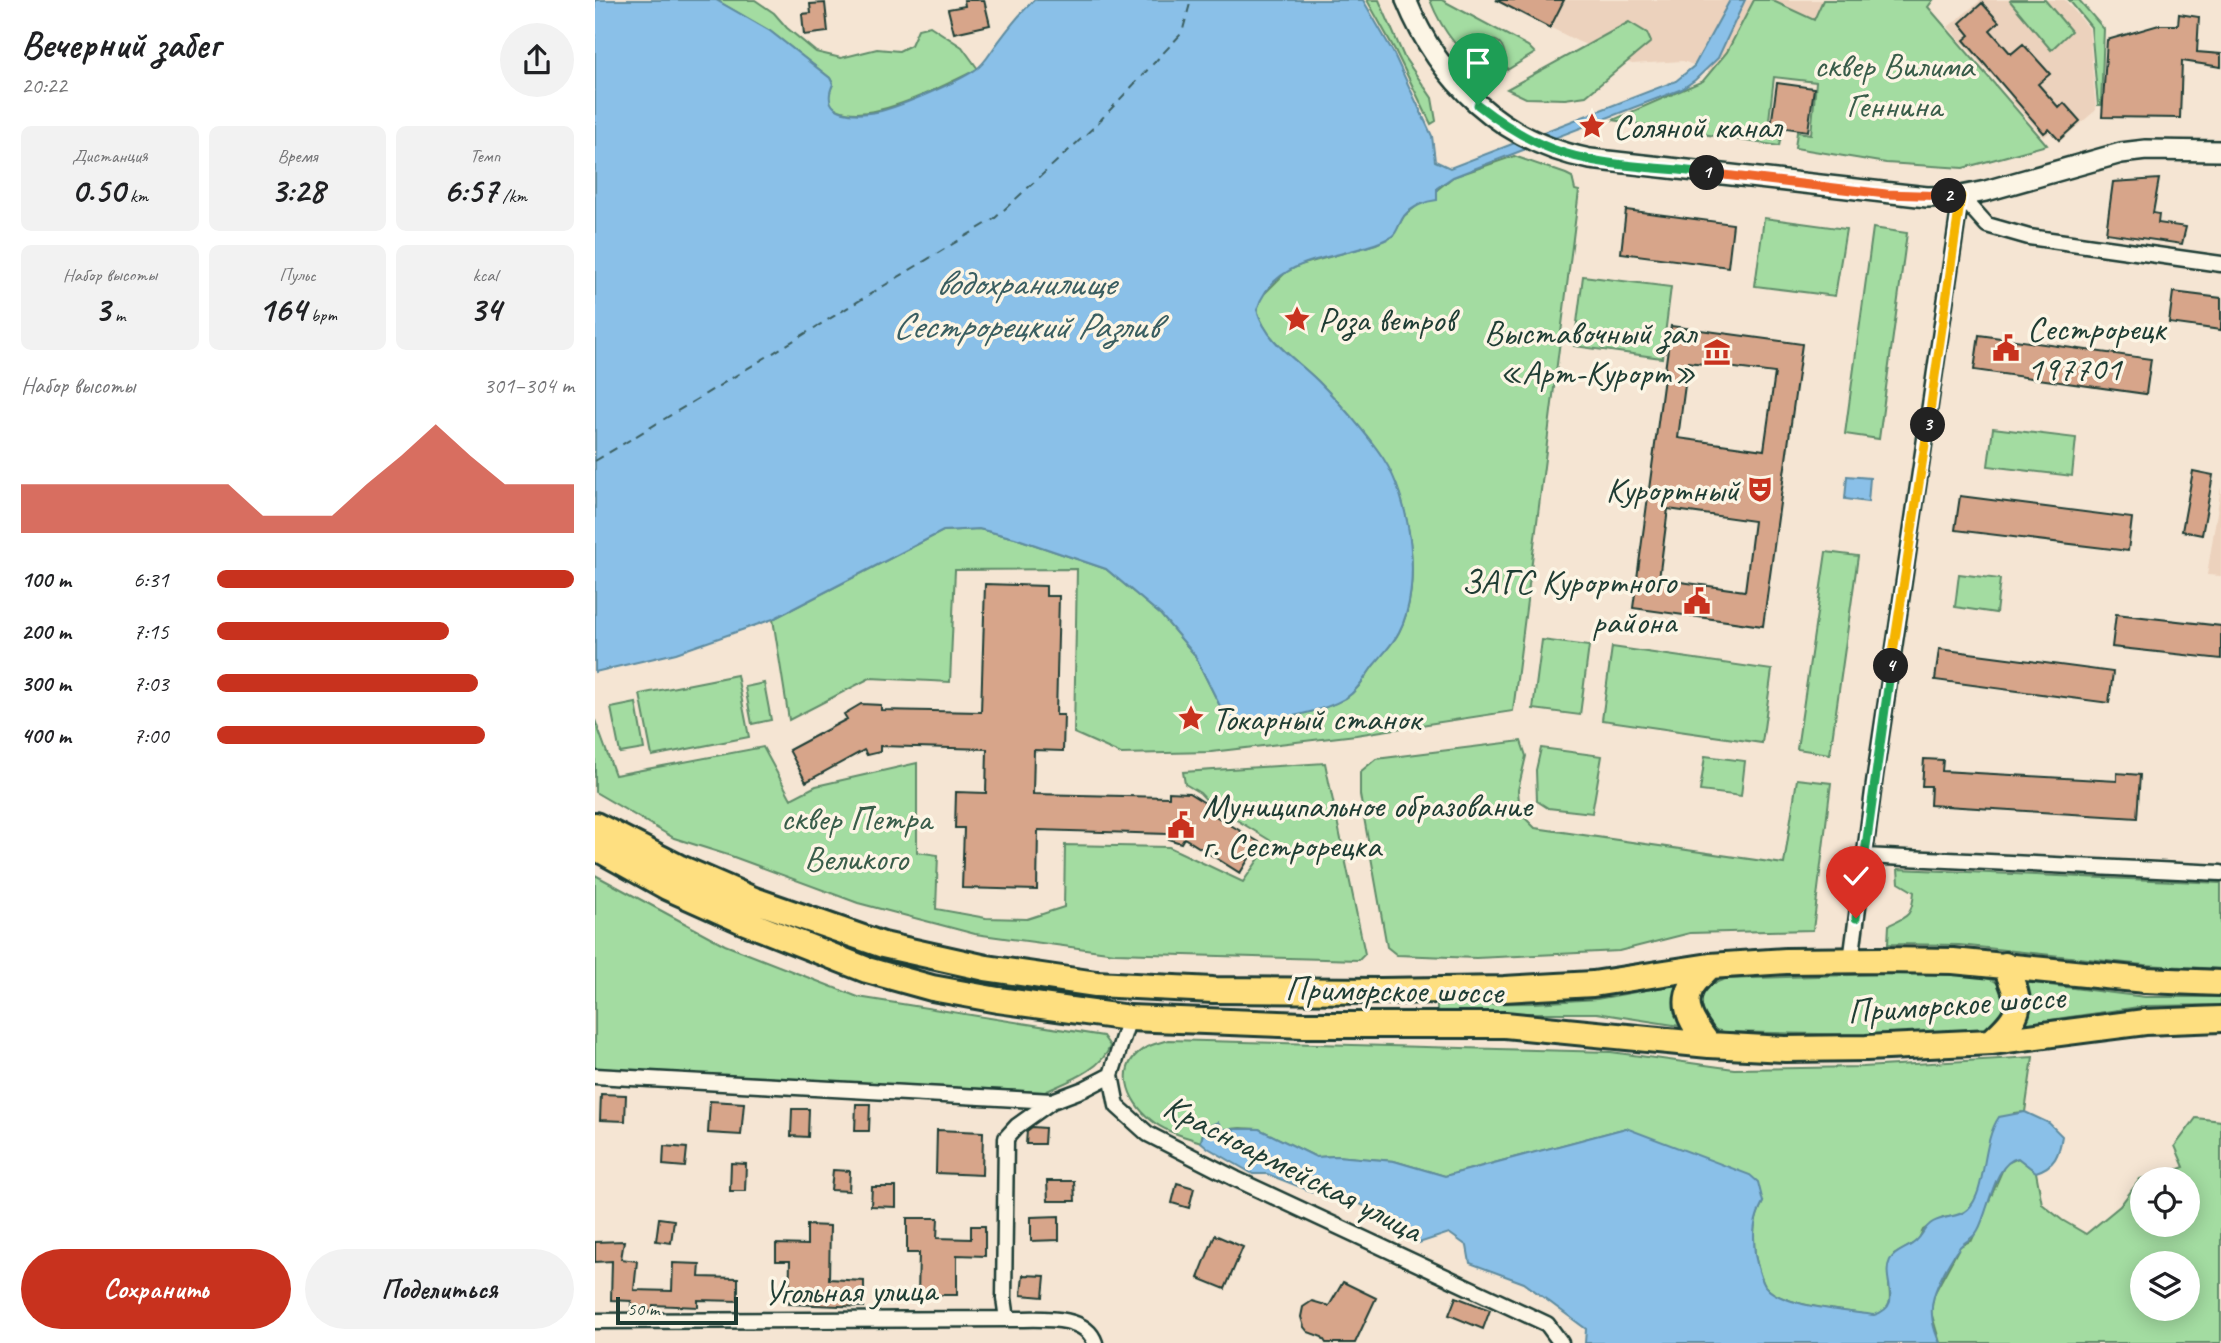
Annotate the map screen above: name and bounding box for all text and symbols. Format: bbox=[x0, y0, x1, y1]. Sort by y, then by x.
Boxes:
text: Вечерний забег bbox=[21, 21, 220, 68]
button: share bbox=[500, 23, 574, 97]
pin bbox=[1448, 33, 1508, 105]
park label: сквер Вилима Геннина bbox=[1814, 43, 1977, 128]
icon: arrive bbox=[1459, 44, 1497, 82]
text: 20:22 bbox=[21, 71, 67, 100]
place label: Соляной канал bbox=[1613, 104, 1784, 149]
place icon: Соляной канал bbox=[1577, 111, 1607, 141]
text: Дистанция bbox=[72, 144, 148, 168]
text: Время bbox=[277, 144, 318, 168]
text: Темп bbox=[470, 144, 500, 168]
pin: 1 bbox=[1689, 156, 1725, 190]
text: 1 bbox=[1702, 160, 1711, 184]
text: 0.50 bbox=[71, 168, 125, 213]
text: 3:28 bbox=[270, 168, 325, 213]
text: 6:57 bbox=[443, 168, 498, 213]
pin: 2 bbox=[1931, 178, 1967, 214]
text: 2 bbox=[1944, 183, 1953, 207]
text: km bbox=[125, 184, 148, 208]
text: /km bbox=[498, 184, 527, 208]
water label: водохранилище Сестрорецкий Разлив bbox=[893, 259, 1169, 350]
text: Набор высоты bbox=[63, 263, 157, 287]
text: Пульс bbox=[279, 263, 316, 287]
text: kcal bbox=[473, 263, 498, 287]
text: 3 bbox=[94, 287, 110, 332]
text: 164 bbox=[258, 287, 306, 332]
text: 34 bbox=[469, 287, 501, 332]
place label: Роза ветров bbox=[1318, 297, 1460, 342]
text: m bbox=[110, 303, 125, 327]
text: bpm bbox=[306, 303, 337, 327]
place icon: Роза ветров bbox=[1282, 304, 1312, 334]
place label: Сестрорецк 197701 bbox=[2027, 306, 2168, 391]
place label: Выставочный зал «Арт-Курорт» bbox=[1484, 310, 1699, 395]
public building icon: Сестрорецк 197701 bbox=[1991, 333, 2021, 363]
museum icon: Выставочный зал «Арт-Курорт» bbox=[1702, 337, 1732, 367]
text: Набор высоты bbox=[21, 371, 135, 400]
text: 301–304 m bbox=[483, 371, 574, 400]
pin: 3 bbox=[1911, 408, 1945, 442]
text: 3 bbox=[1923, 412, 1932, 436]
place label: Курортный bbox=[1606, 467, 1741, 512]
theatre icon: Курортный bbox=[1745, 474, 1775, 504]
place label: ЗАГС Курортного района bbox=[1461, 559, 1678, 644]
text: 100 m bbox=[21, 565, 71, 594]
text: 6:31 bbox=[133, 565, 169, 594]
public building icon: ЗАГС Курортного района bbox=[1682, 586, 1712, 616]
text: 200 m bbox=[21, 617, 71, 646]
text: 7:15 bbox=[133, 617, 169, 646]
pin: 4 bbox=[1873, 648, 1909, 684]
text: 4 bbox=[1886, 653, 1895, 677]
text: 300 m bbox=[21, 669, 71, 698]
text: 7:03 bbox=[133, 669, 169, 698]
place label: Токарный станок bbox=[1212, 696, 1424, 741]
place icon: Токарный станок bbox=[1176, 703, 1206, 733]
text: 400 m bbox=[21, 721, 71, 750]
text: 7:00 bbox=[133, 721, 169, 750]
place label: Муниципальное образование г. Сестрорецка bbox=[1202, 783, 1534, 868]
park label: сквер Петра Великого bbox=[781, 796, 934, 881]
public building icon: Муниципальное образование г. Сестрорецка bbox=[1166, 810, 1196, 840]
pin bbox=[1826, 846, 1886, 918]
icon: check bbox=[1837, 857, 1875, 895]
street label: Приморское шоссе bbox=[1285, 966, 1506, 1014]
street label: Приморское шоссе bbox=[1846, 974, 2069, 1034]
street label: Красноармейская улица bbox=[1156, 1084, 1431, 1253]
map controls bbox=[2130, 1167, 2200, 1321]
button: locate bbox=[2130, 1167, 2200, 1237]
button: Сохранить bbox=[21, 1249, 291, 1329]
button: Поделиться bbox=[305, 1249, 574, 1329]
button: layers bbox=[2130, 1251, 2200, 1321]
street label: Угольная улица bbox=[763, 1267, 939, 1315]
scale bar bbox=[616, 1294, 739, 1326]
text: 50 m bbox=[627, 1297, 659, 1321]

